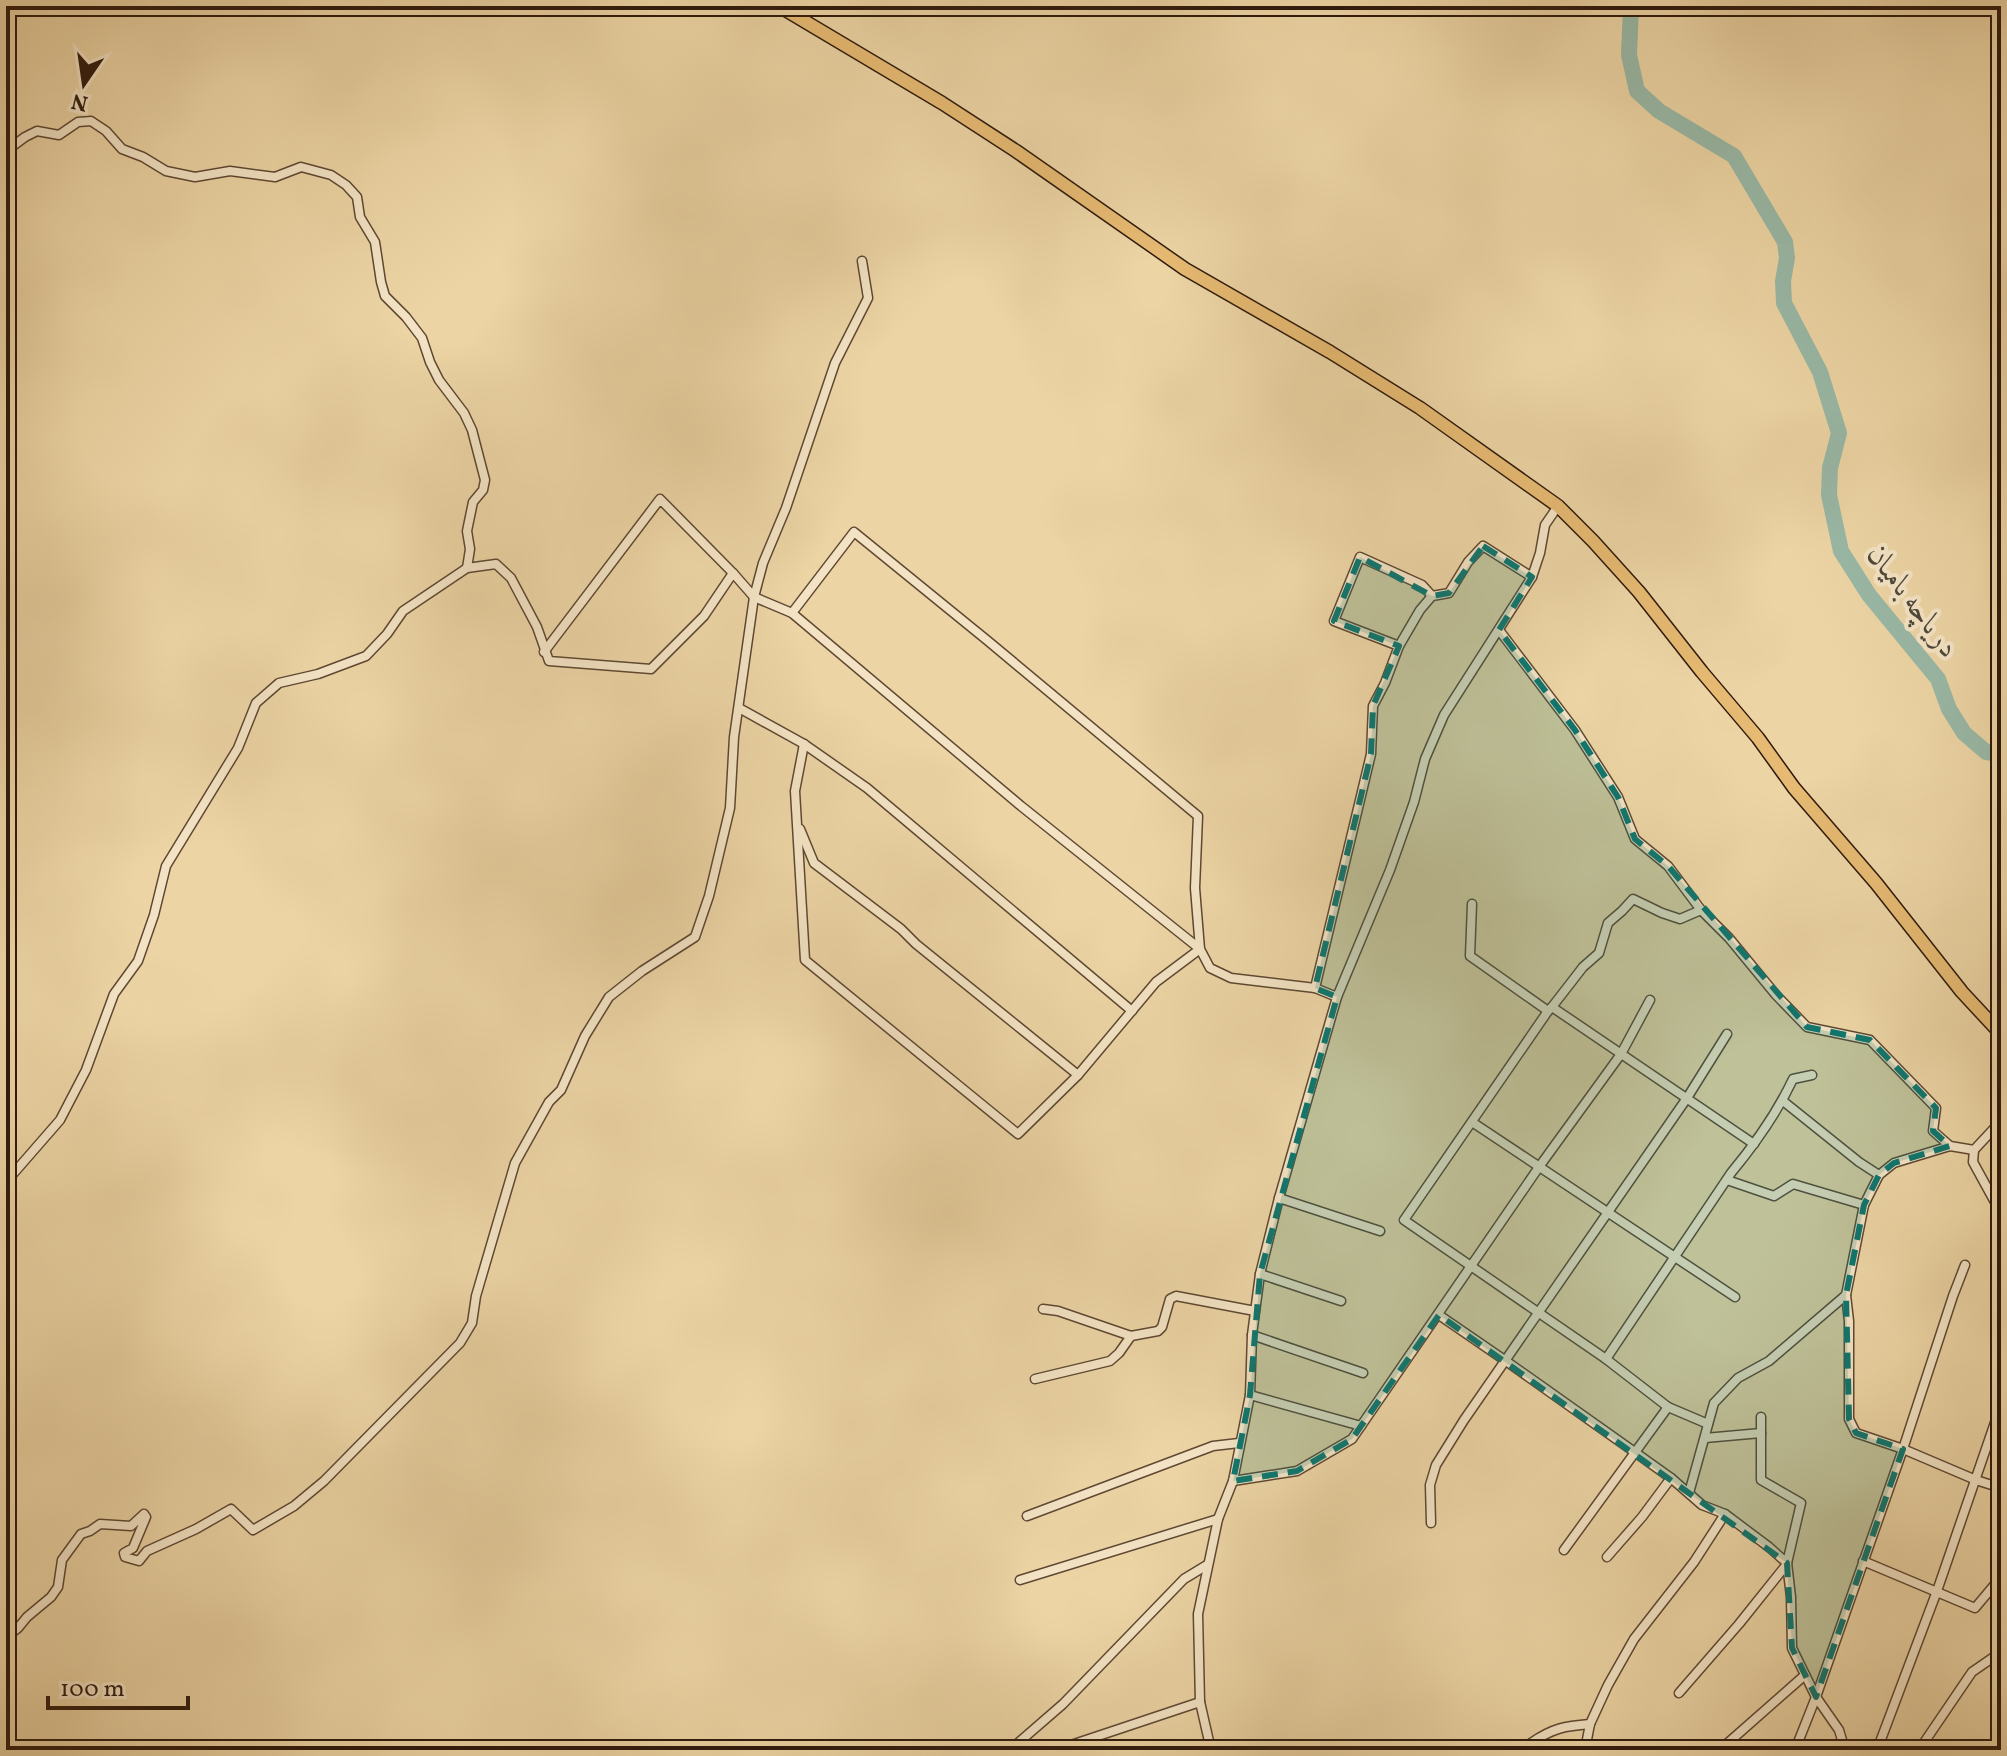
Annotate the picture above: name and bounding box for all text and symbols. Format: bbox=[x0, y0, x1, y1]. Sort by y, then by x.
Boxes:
north arrow bbox=[44, 44, 124, 124]
text: N bbox=[69, 84, 91, 118]
water label: دریاچه بامیان bbox=[1856, 537, 1969, 668]
scale bar bbox=[48, 1660, 188, 1710]
text: 100 m bbox=[60, 1673, 125, 1707]

